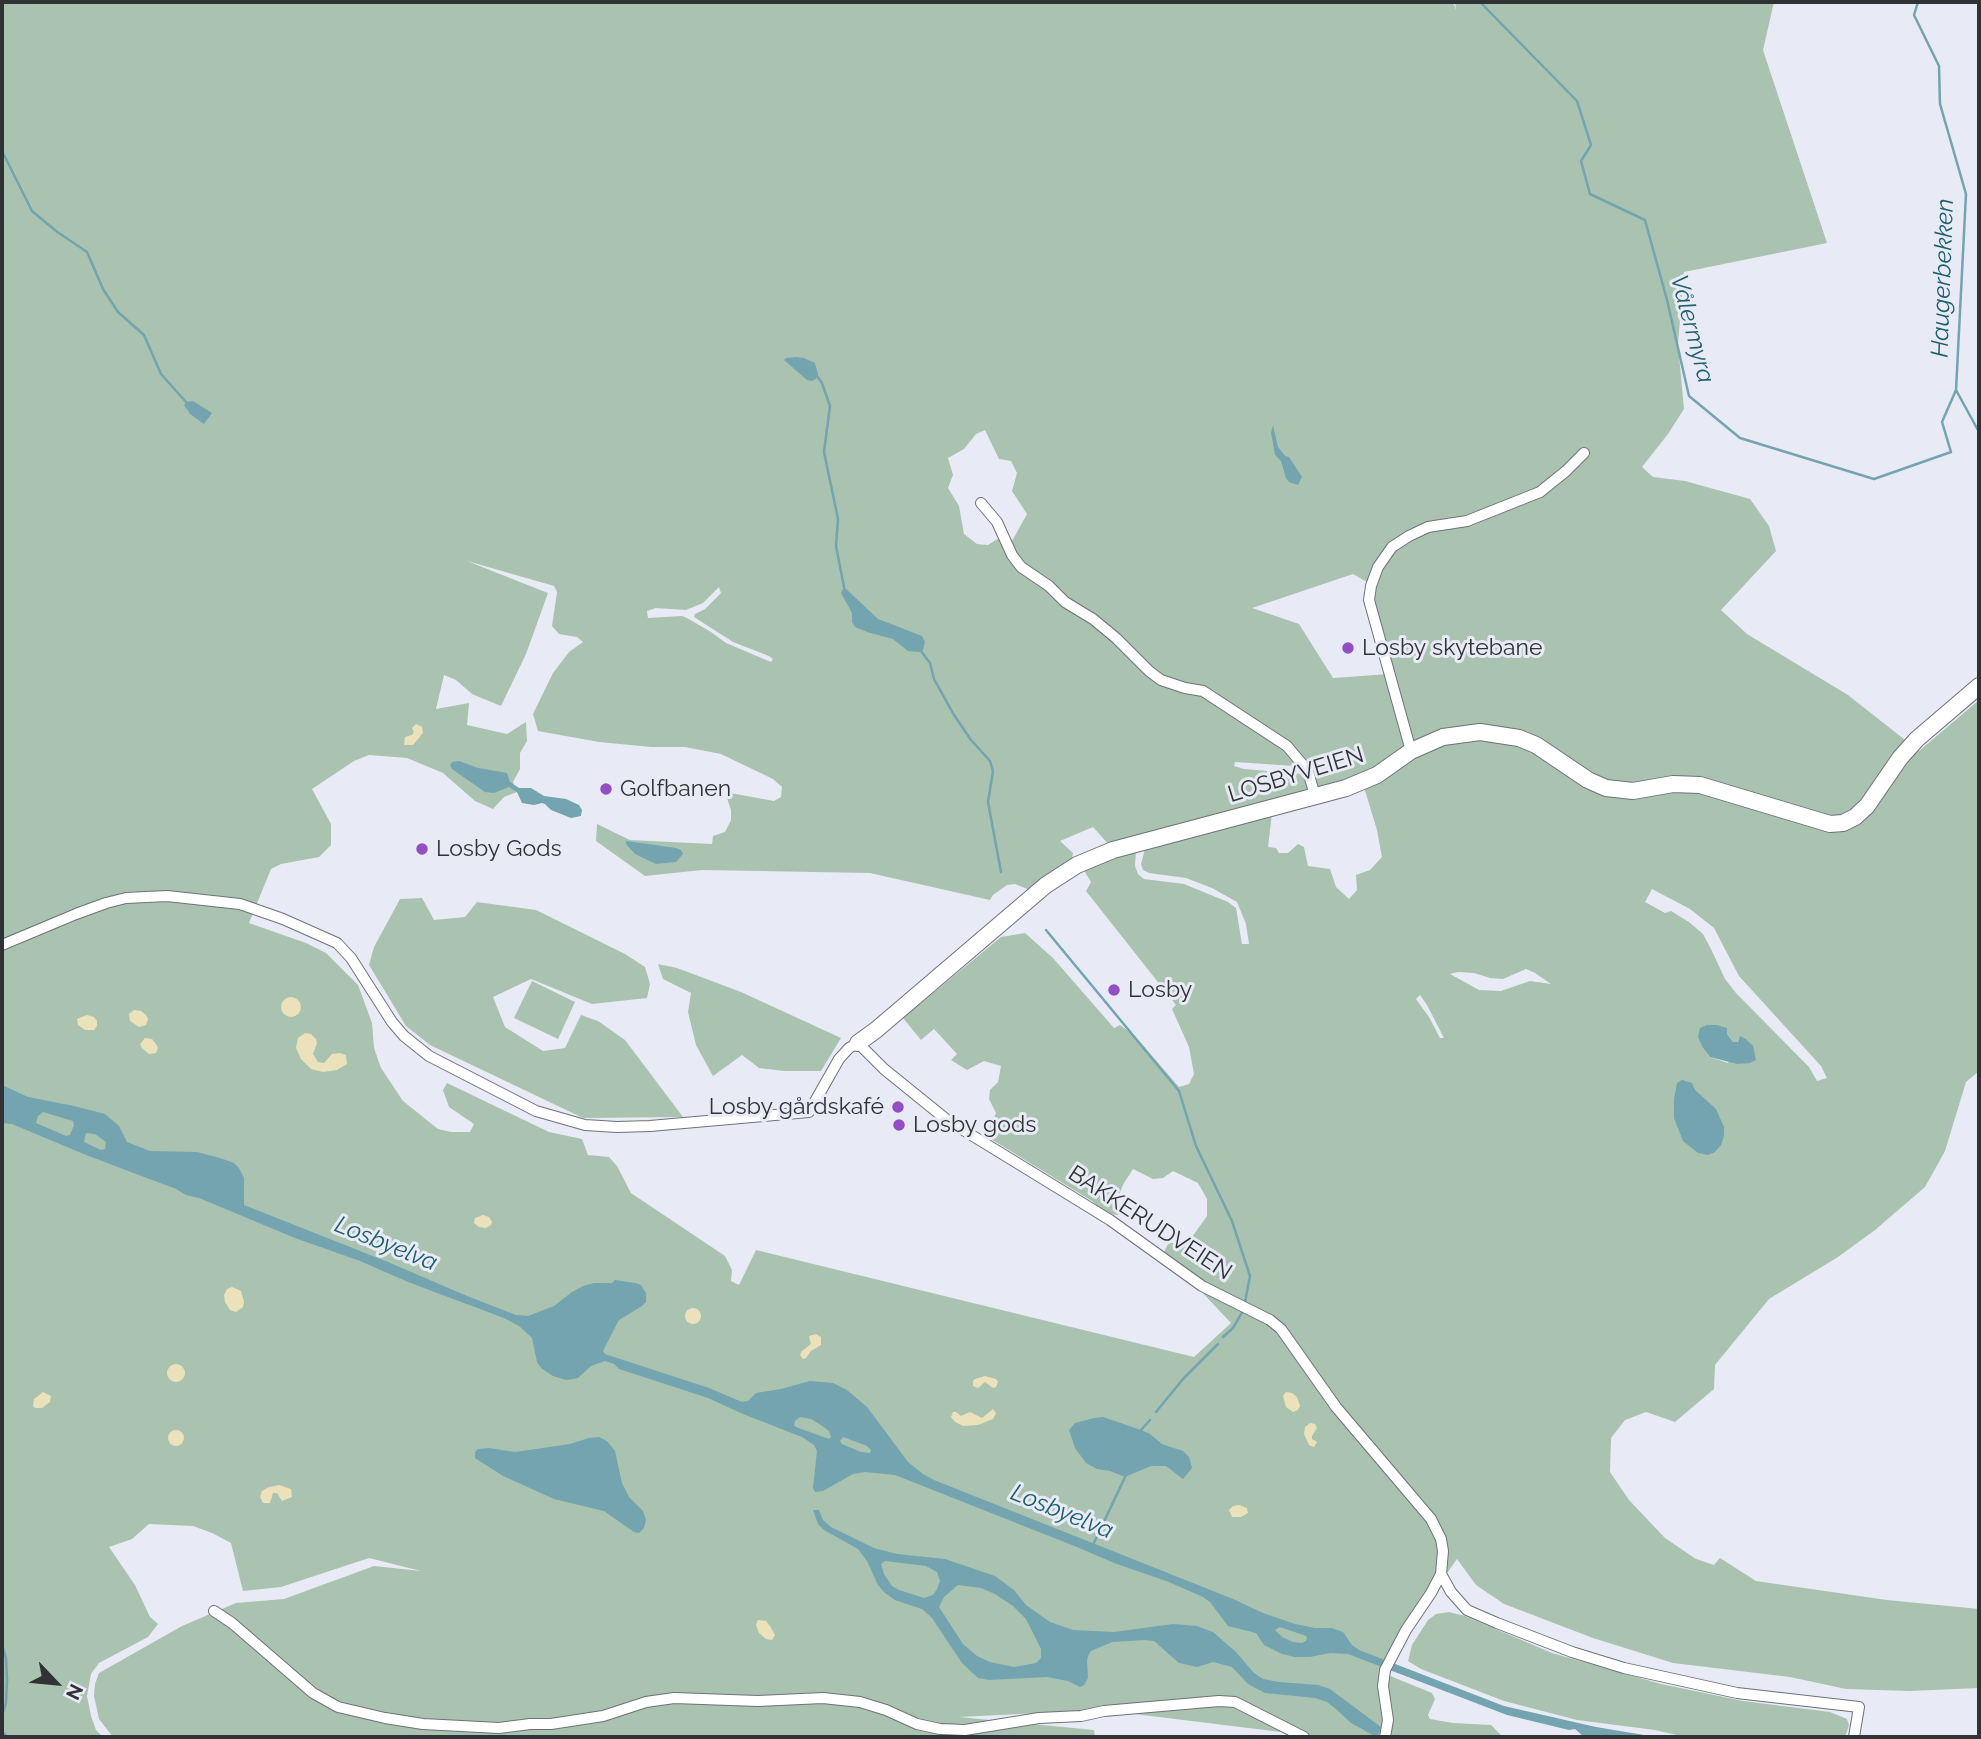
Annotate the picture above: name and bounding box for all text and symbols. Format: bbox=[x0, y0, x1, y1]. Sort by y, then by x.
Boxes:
water label: Haugerbekken bbox=[1926, 198, 1960, 358]
water label: Vålermyra bbox=[1664, 272, 1720, 386]
place label: Losby skytebane bbox=[1362, 634, 1542, 662]
marker: Losby skytebane bbox=[1340, 640, 1356, 656]
street label: LOSBYVEIEN bbox=[1225, 741, 1367, 809]
place label: Golfbanen bbox=[620, 775, 731, 803]
marker: Golfbanen bbox=[598, 781, 614, 797]
place label: Losby Gods bbox=[436, 835, 562, 863]
marker: Losby Gods bbox=[414, 841, 430, 857]
place label: Losby bbox=[1128, 976, 1192, 1004]
marker: Losby bbox=[1106, 982, 1122, 998]
place label: Losby gårdskafé bbox=[709, 1093, 884, 1121]
marker: Losby gårdskafé bbox=[890, 1099, 906, 1115]
place label: Losby gods bbox=[913, 1111, 1036, 1139]
marker: Losby gods bbox=[891, 1117, 907, 1133]
street label: BAKKERUDVEIEN bbox=[1063, 1160, 1237, 1286]
water label: Losbyelva bbox=[331, 1210, 441, 1278]
water label: Losbyelva bbox=[1007, 1478, 1117, 1546]
north arrow bbox=[21, 1648, 91, 1718]
text: N bbox=[62, 1681, 88, 1704]

